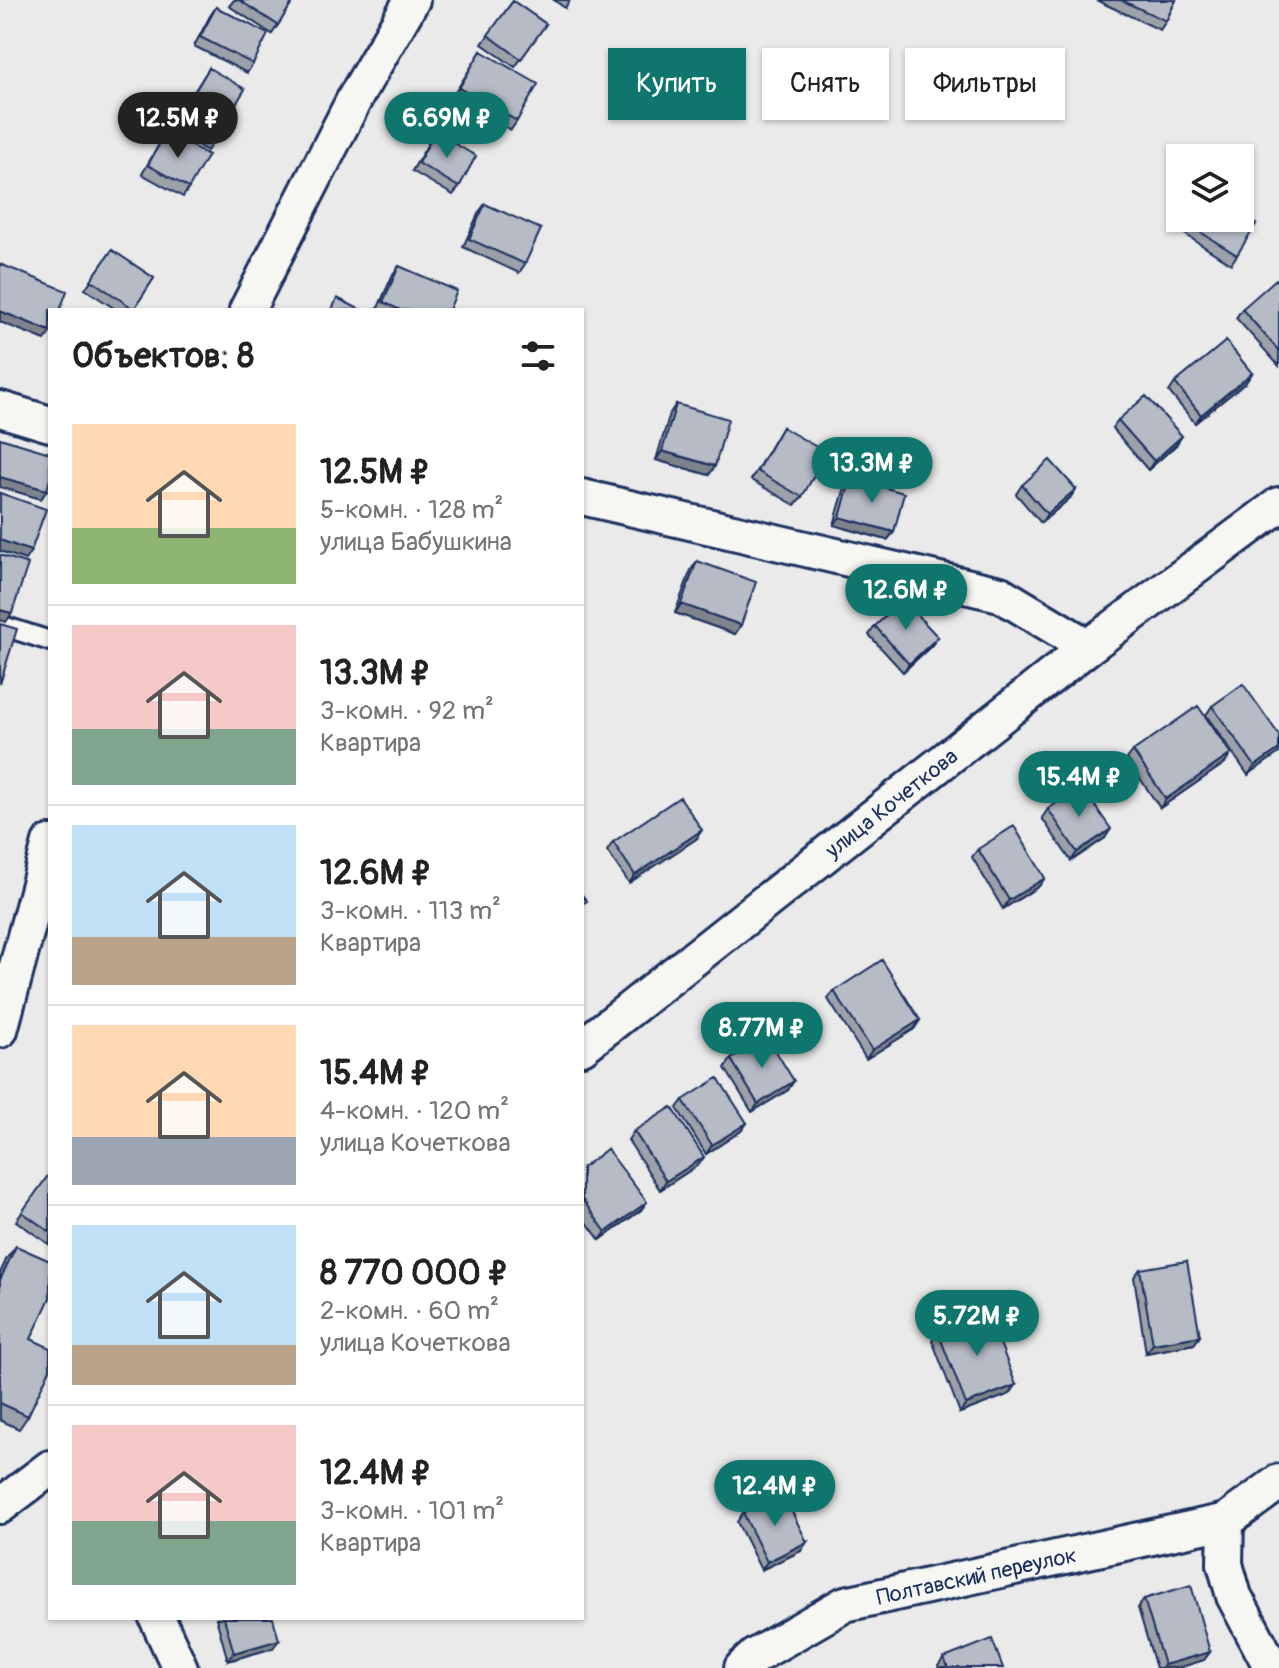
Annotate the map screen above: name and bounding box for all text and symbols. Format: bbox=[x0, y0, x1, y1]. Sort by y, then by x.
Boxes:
chip: Купить bbox=[608, 48, 746, 120]
chip: Снять bbox=[762, 48, 889, 120]
chip: Фильтры bbox=[905, 48, 1065, 120]
pin: 12.5M ₽ bbox=[104, 92, 252, 160]
pin: 6.69M ₽ bbox=[373, 92, 521, 160]
text: 12.5M ₽ bbox=[136, 102, 220, 134]
text: 6.69M ₽ bbox=[402, 102, 492, 134]
map controls bbox=[1166, 144, 1254, 232]
button: layers bbox=[1166, 144, 1254, 232]
icon: filters bbox=[516, 334, 560, 378]
text: Объектов: 8 bbox=[72, 335, 254, 378]
pin: 13.3M ₽ bbox=[798, 437, 946, 505]
text: 13.3M ₽ bbox=[830, 447, 914, 479]
text: 12.5M ₽ bbox=[320, 451, 430, 494]
icon: home bbox=[136, 456, 232, 552]
text: 5-комн. · 128 m² bbox=[320, 494, 503, 526]
text: улица Бабушкина bbox=[320, 526, 512, 558]
pin: 12.6M ₽ bbox=[832, 564, 980, 632]
text: 12.6M ₽ bbox=[863, 574, 949, 606]
text: 13.3M ₽ bbox=[320, 652, 431, 695]
icon: home bbox=[136, 657, 232, 753]
text: 3-комн. · 92 m² bbox=[320, 695, 494, 727]
text: Квартира bbox=[320, 727, 421, 759]
street label: улица Кочеткова bbox=[819, 742, 964, 865]
pin: 15.4M ₽ bbox=[1005, 751, 1153, 819]
text: 15.4M ₽ bbox=[1037, 761, 1122, 793]
text: 12.6M ₽ bbox=[320, 852, 432, 895]
icon: home bbox=[136, 857, 232, 953]
text: 3-комн. · 113 m² bbox=[320, 895, 501, 927]
text: Квартира bbox=[320, 927, 421, 959]
pin: 8.77M ₽ bbox=[688, 1002, 836, 1070]
text: 8.77M ₽ bbox=[719, 1012, 805, 1044]
text: 15.4M ₽ bbox=[320, 1052, 431, 1095]
icon: home bbox=[136, 1057, 232, 1153]
text: 4-комн. · 120 m² bbox=[320, 1095, 509, 1127]
text: улица Кочеткова bbox=[320, 1127, 511, 1159]
text: 8 770 000 ₽ bbox=[320, 1252, 509, 1295]
icon: home bbox=[136, 1257, 232, 1353]
pin: 5.72M ₽ bbox=[903, 1290, 1051, 1358]
text: 2-комн. · 60 m² bbox=[320, 1295, 499, 1327]
text: 5.72M ₽ bbox=[933, 1300, 1021, 1332]
text: улица Кочеткова bbox=[320, 1327, 511, 1359]
text: 12.4M ₽ bbox=[320, 1452, 432, 1495]
icon: home bbox=[136, 1457, 232, 1553]
pin: 12.4M ₽ bbox=[701, 1460, 849, 1528]
text: 12.4M ₽ bbox=[732, 1470, 818, 1502]
text: 3-комн. · 101 m² bbox=[320, 1495, 504, 1527]
text: Квартира bbox=[320, 1527, 421, 1559]
street label: Полтавский переулок bbox=[874, 1541, 1079, 1612]

